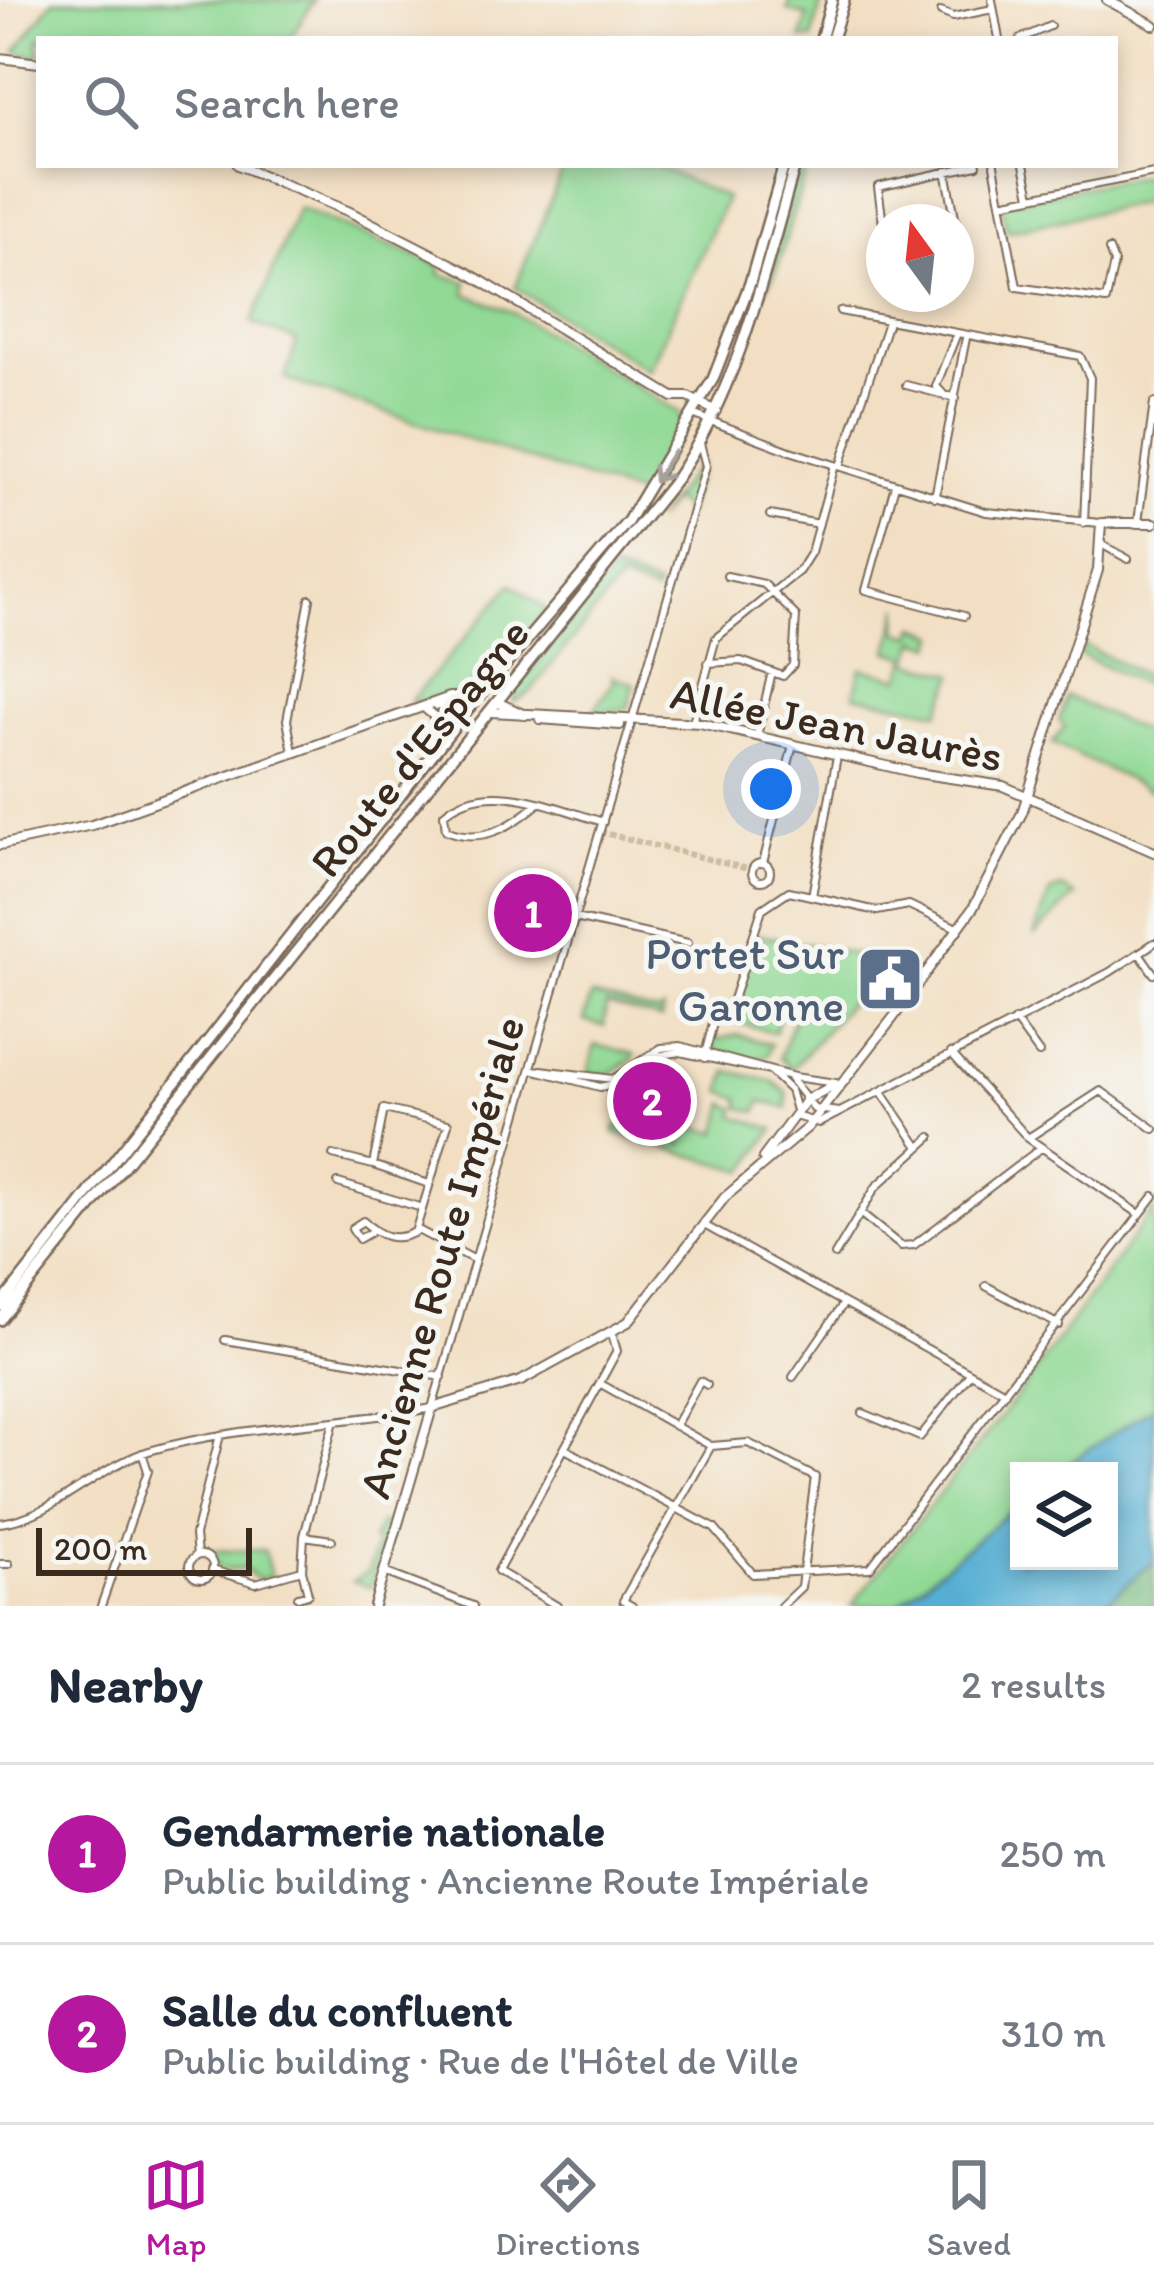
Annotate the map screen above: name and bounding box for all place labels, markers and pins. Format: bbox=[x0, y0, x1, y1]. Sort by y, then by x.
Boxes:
pin: 1 bbox=[494, 868, 572, 958]
place label: Portet Sur Garonne bbox=[645, 926, 844, 1032]
public building icon: Portet Sur Garonne bbox=[855, 944, 925, 1014]
pin: 2 bbox=[613, 1056, 691, 1146]

